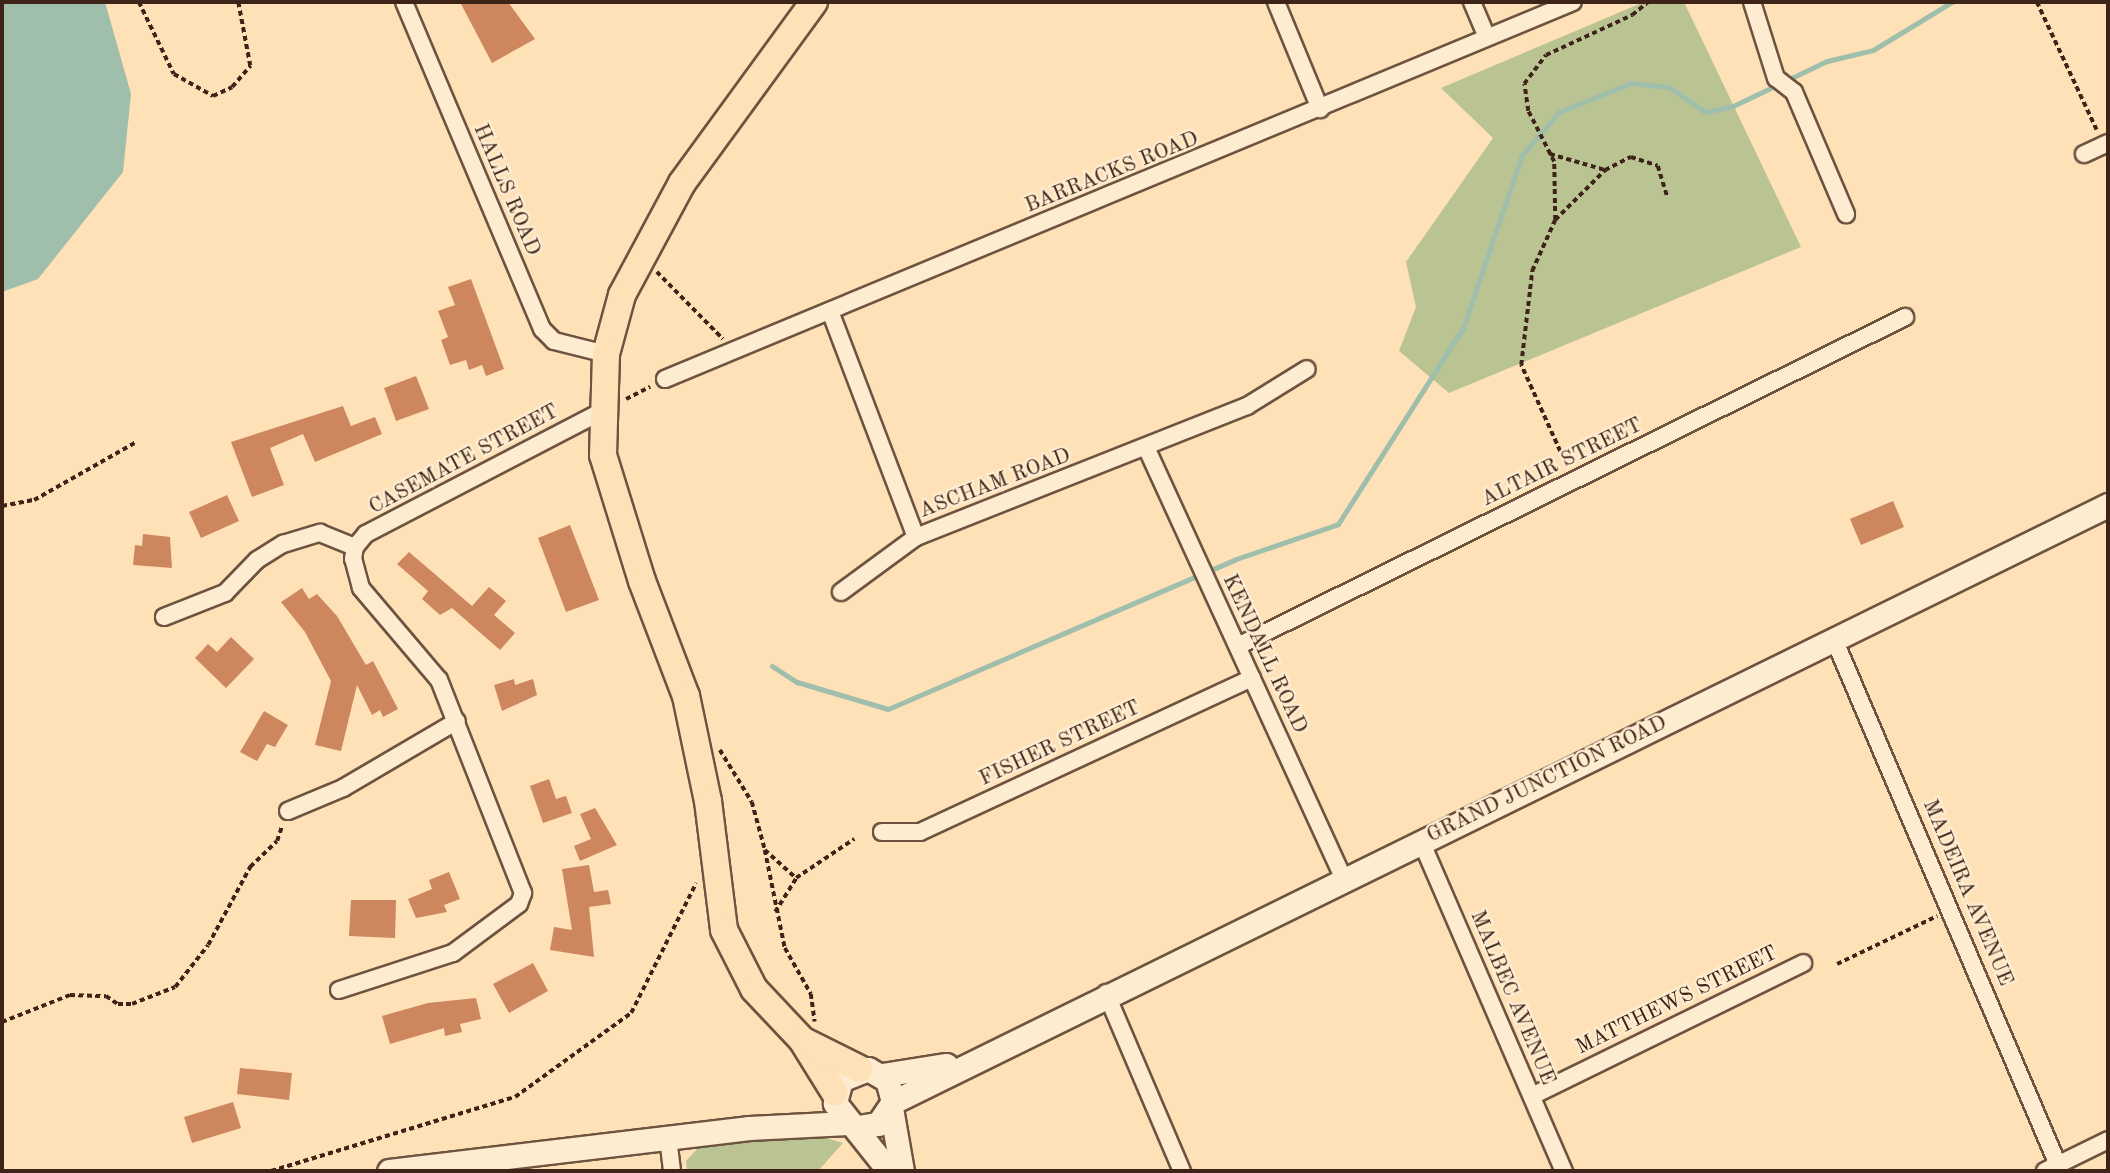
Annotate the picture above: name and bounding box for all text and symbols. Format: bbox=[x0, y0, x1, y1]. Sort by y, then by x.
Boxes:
street label: HALLS ROAD bbox=[467, 120, 545, 260]
street label: BARRACKS ROAD bbox=[1022, 127, 1202, 219]
street label: CASEMATE STREET bbox=[365, 399, 563, 521]
street label: ALTAIR STREET bbox=[1478, 413, 1646, 513]
street label: ASCHAM ROAD bbox=[916, 444, 1074, 524]
street label: KENDALL ROAD bbox=[1216, 570, 1312, 738]
street label: FISHER STREET bbox=[976, 696, 1144, 792]
street label: GRAND JUNCTION ROAD bbox=[1423, 711, 1671, 849]
street label: MADEIRA AVENUE bbox=[1916, 796, 2018, 990]
street label: MALBEC AVENUE bbox=[1464, 907, 1560, 1089]
street label: MATTHEWS STREET bbox=[1572, 941, 1782, 1061]

